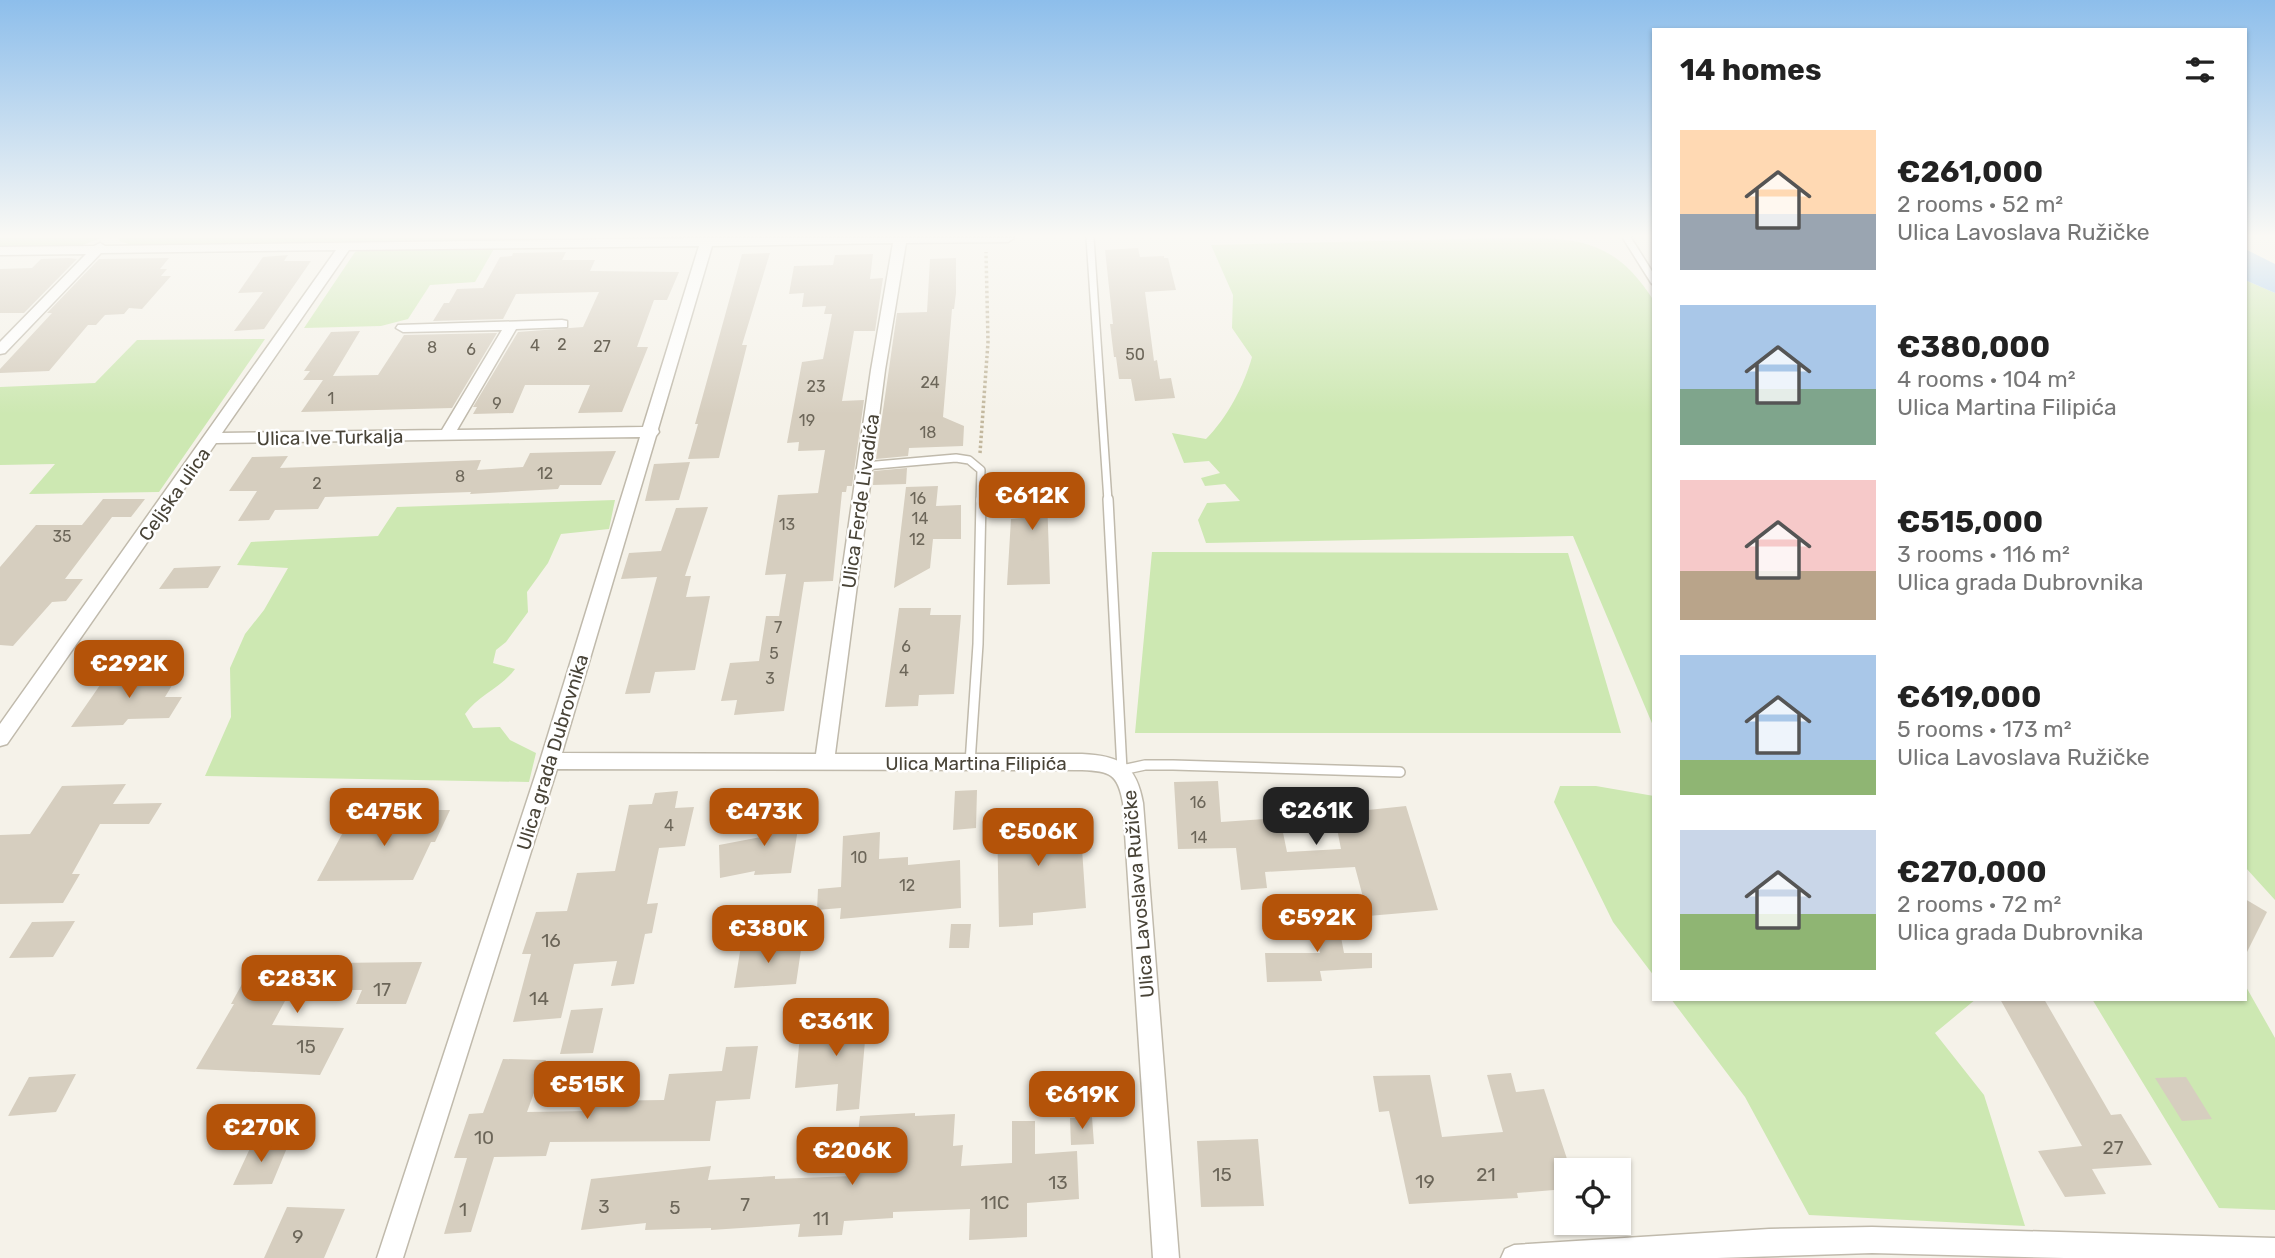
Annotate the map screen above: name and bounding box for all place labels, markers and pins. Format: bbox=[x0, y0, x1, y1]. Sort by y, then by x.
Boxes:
pin: €612K bbox=[983, 472, 1081, 532]
pin: €292K bbox=[80, 640, 178, 700]
pin: €475K bbox=[335, 788, 433, 848]
pin: €473K bbox=[715, 788, 813, 848]
pin: €261K bbox=[1267, 788, 1365, 847]
pin: €506K bbox=[989, 808, 1087, 868]
pin: €592K bbox=[1268, 894, 1366, 954]
pin: €380K bbox=[719, 906, 817, 965]
pin: €283K bbox=[248, 956, 346, 1015]
pin: €361K bbox=[787, 998, 885, 1058]
pin: €515K bbox=[538, 1062, 636, 1121]
pin: €619K bbox=[1033, 1072, 1131, 1131]
pin: €270K bbox=[212, 1104, 310, 1164]
pin: €206K bbox=[803, 1128, 901, 1187]

